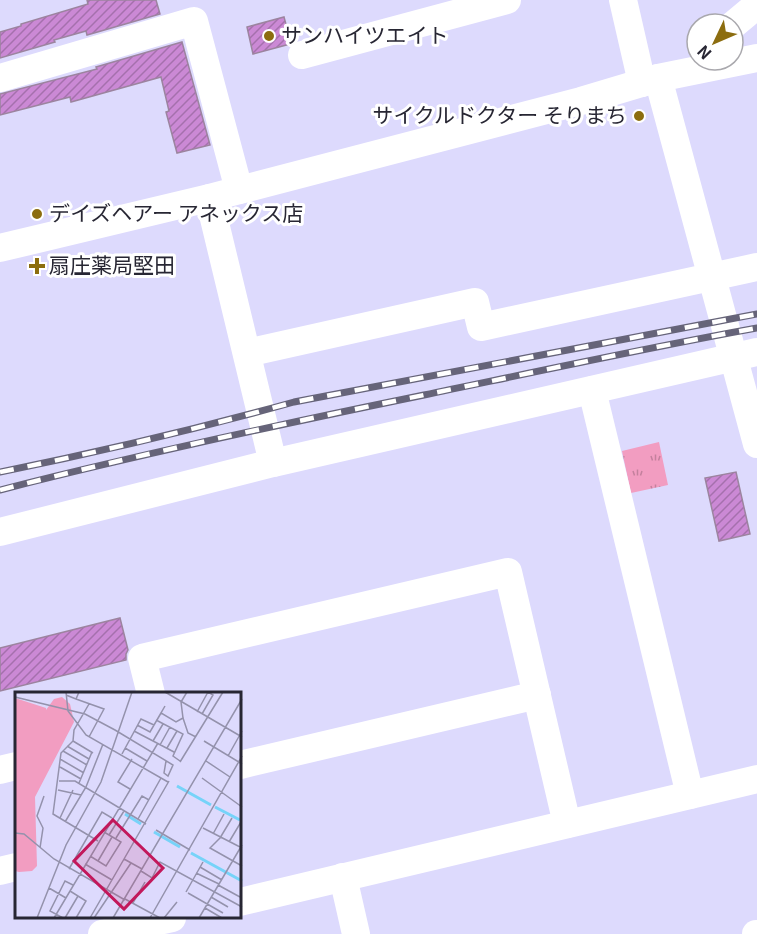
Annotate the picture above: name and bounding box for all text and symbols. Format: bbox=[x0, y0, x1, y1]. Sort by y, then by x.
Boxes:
north arrow bbox=[685, 12, 745, 72]
place label: サンハイツエイト bbox=[281, 19, 449, 49]
marker: サンハイツエイト bbox=[262, 29, 276, 43]
text: N bbox=[691, 40, 716, 66]
place label: サイクルドクター そりまち bbox=[372, 99, 627, 129]
marker: サイクルドクター そりまち bbox=[632, 109, 646, 123]
place label: デイズヘアー アネックス店 bbox=[49, 197, 303, 227]
marker: デイズヘアー アネックス店 bbox=[30, 207, 44, 221]
place label: 扇庄薬局堅田 bbox=[49, 249, 175, 279]
marker: 扇庄薬局堅田 bbox=[30, 259, 44, 273]
inset map bbox=[15, 692, 242, 919]

